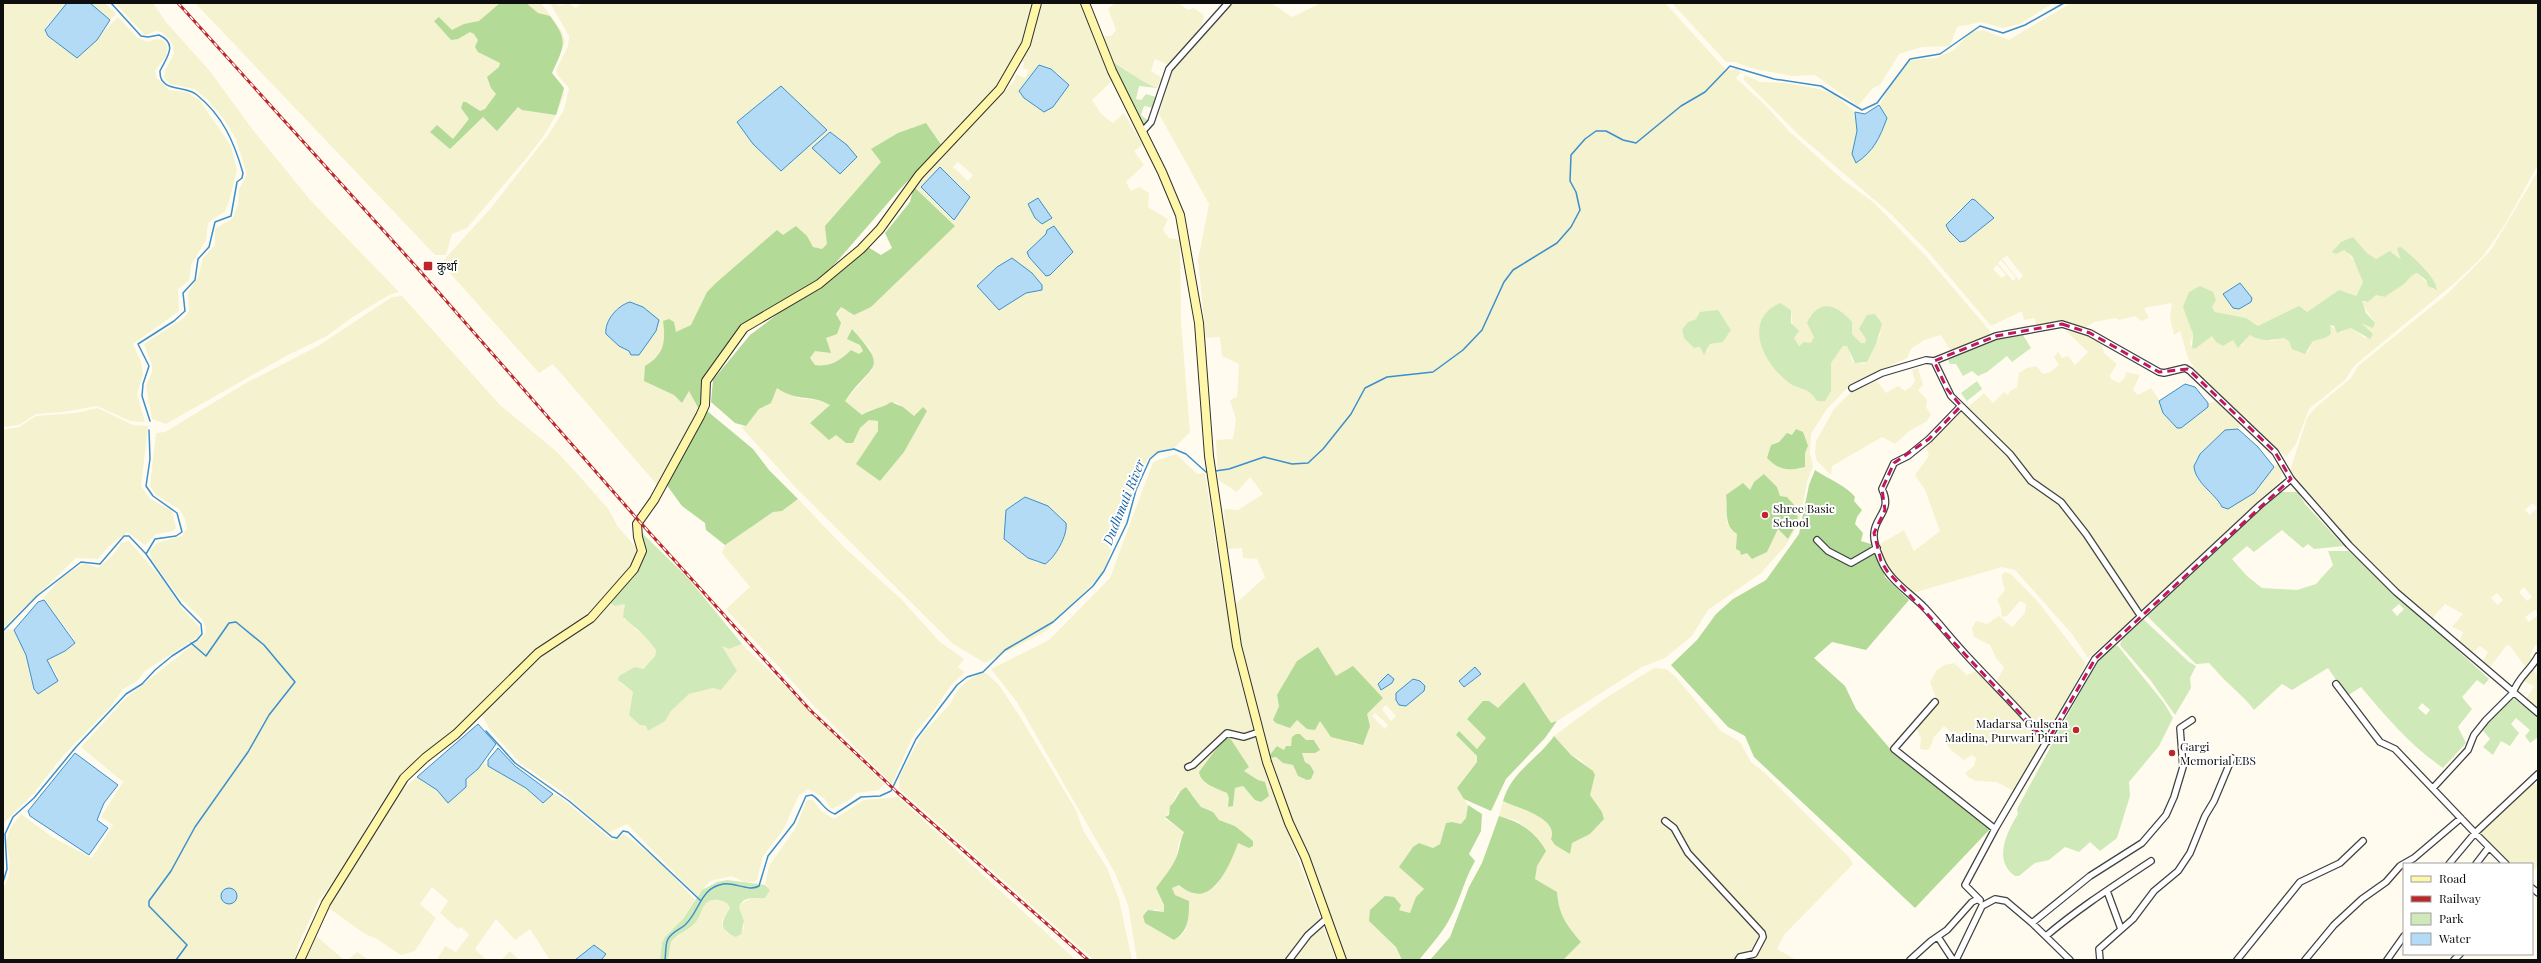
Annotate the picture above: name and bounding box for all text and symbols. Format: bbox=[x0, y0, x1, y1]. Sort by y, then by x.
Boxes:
place label: कुर्था bbox=[437, 258, 458, 275]
marker: कुर्था bbox=[422, 260, 434, 272]
water label: Dudhmati River bbox=[1098, 457, 1148, 548]
place label: Shree Basic School bbox=[1773, 500, 1835, 530]
marker: Shree Basic School bbox=[1760, 510, 1770, 520]
place label: Madarsa Gulsena Madina, Purwari Pirari bbox=[1945, 715, 2068, 745]
marker: Madarsa Gulsena Madina, Purwari Pirari bbox=[2071, 725, 2081, 735]
place label: Gargi Memorial EBS bbox=[2180, 738, 2256, 768]
marker: Gargi Memorial EBS bbox=[2167, 748, 2177, 758]
legend bbox=[2403, 863, 2533, 955]
text: Road bbox=[2439, 870, 2466, 886]
text: Railway bbox=[2439, 890, 2481, 906]
text: Park bbox=[2439, 910, 2464, 926]
text: Water bbox=[2438, 930, 2472, 946]

